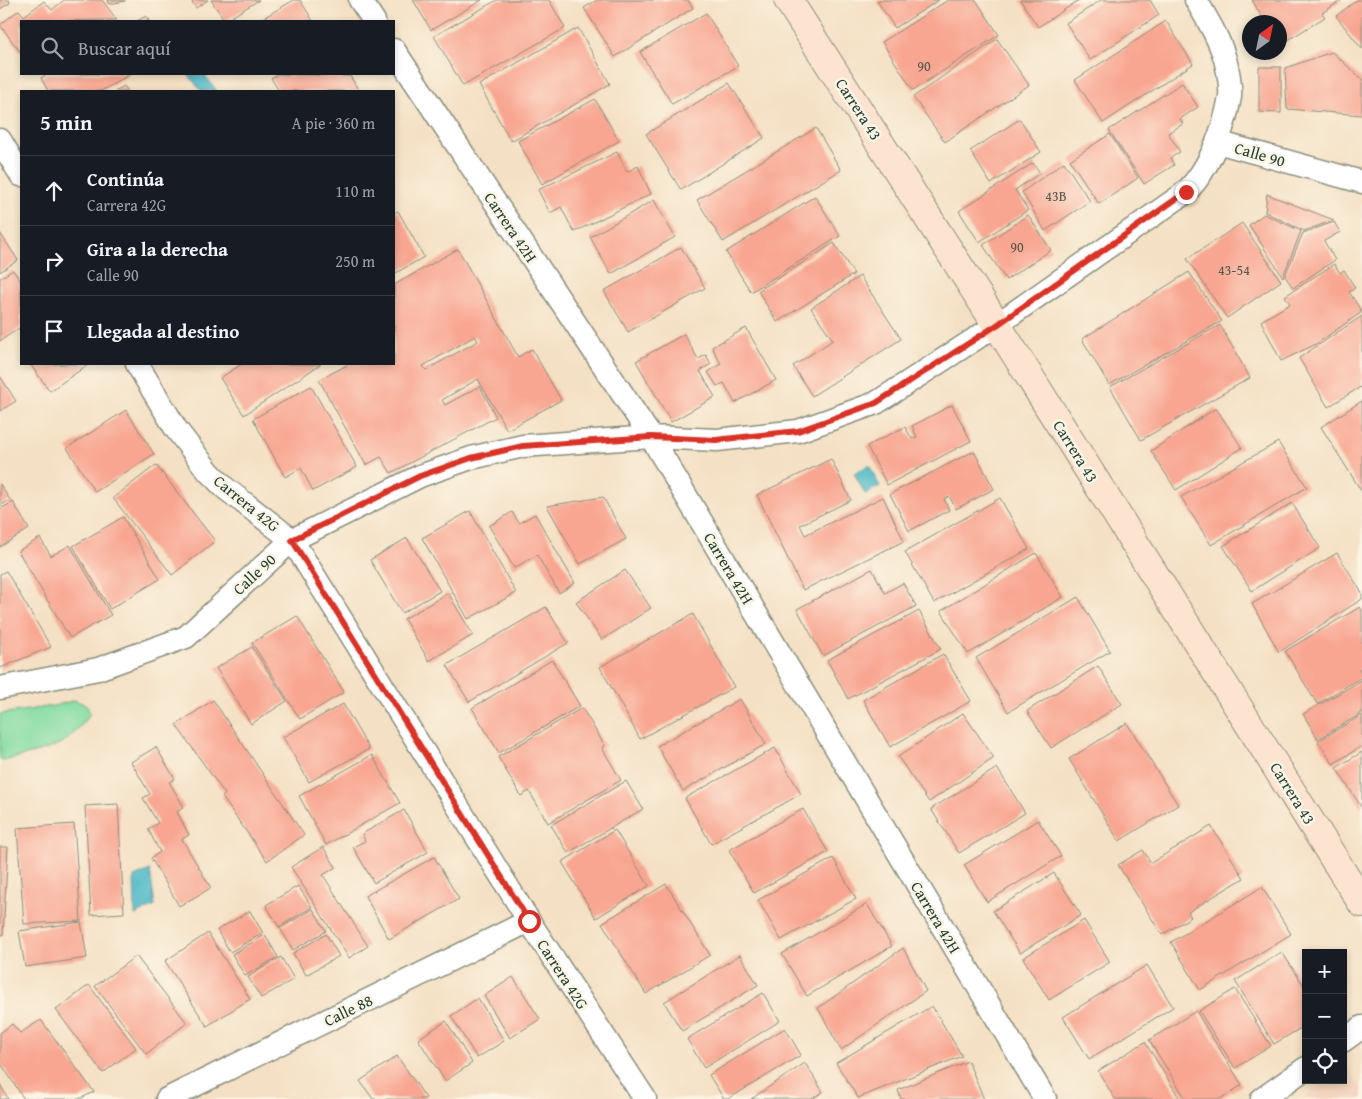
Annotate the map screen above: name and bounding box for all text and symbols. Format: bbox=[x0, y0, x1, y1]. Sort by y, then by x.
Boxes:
north arrow bbox=[1242, 15, 1287, 60]
search box bbox=[20, 20, 395, 75]
icon: search bbox=[38, 34, 66, 62]
text: Buscar aquí bbox=[78, 34, 171, 62]
house number: 90 bbox=[917, 56, 931, 76]
street label: Carrera 43 bbox=[830, 73, 888, 145]
text: 5 min bbox=[40, 107, 92, 138]
text: A pie · 360 m bbox=[292, 111, 375, 135]
street label: Calle 90 bbox=[1232, 135, 1288, 173]
text: Continúa bbox=[87, 165, 164, 193]
icon: ahead bbox=[40, 177, 68, 205]
text: 110 m bbox=[335, 179, 375, 203]
route end bbox=[1175, 181, 1198, 204]
house number: 43B bbox=[1045, 186, 1067, 206]
street label: Carrera 42H bbox=[479, 187, 544, 267]
text: Carrera 42G bbox=[87, 193, 166, 217]
text: Gira a la derecha bbox=[87, 235, 228, 263]
house number: 90 bbox=[1010, 237, 1024, 257]
icon: right bbox=[40, 247, 68, 275]
text: 250 m bbox=[335, 249, 375, 273]
house number: 43-54 bbox=[1218, 260, 1250, 280]
text: Calle 90 bbox=[87, 263, 139, 287]
icon: arrive bbox=[40, 317, 68, 345]
text: Llegada al destino bbox=[87, 317, 239, 345]
street label: Carrera 43 bbox=[1047, 415, 1105, 487]
street label: Carrera 42G bbox=[209, 469, 286, 538]
street label: Carrera 42H bbox=[698, 527, 760, 609]
street label: Calle 90 bbox=[227, 547, 281, 600]
street label: Carrera 43 bbox=[1264, 757, 1322, 829]
street label: Carrera 42H bbox=[905, 876, 967, 958]
route start bbox=[518, 910, 541, 933]
street label: Carrera 42G bbox=[531, 934, 595, 1014]
map controls bbox=[1302, 949, 1347, 1084]
button: + bbox=[1302, 949, 1347, 994]
street label: Calle 88 bbox=[320, 988, 377, 1032]
button: − bbox=[1302, 994, 1347, 1039]
button: locate bbox=[1302, 1039, 1347, 1084]

